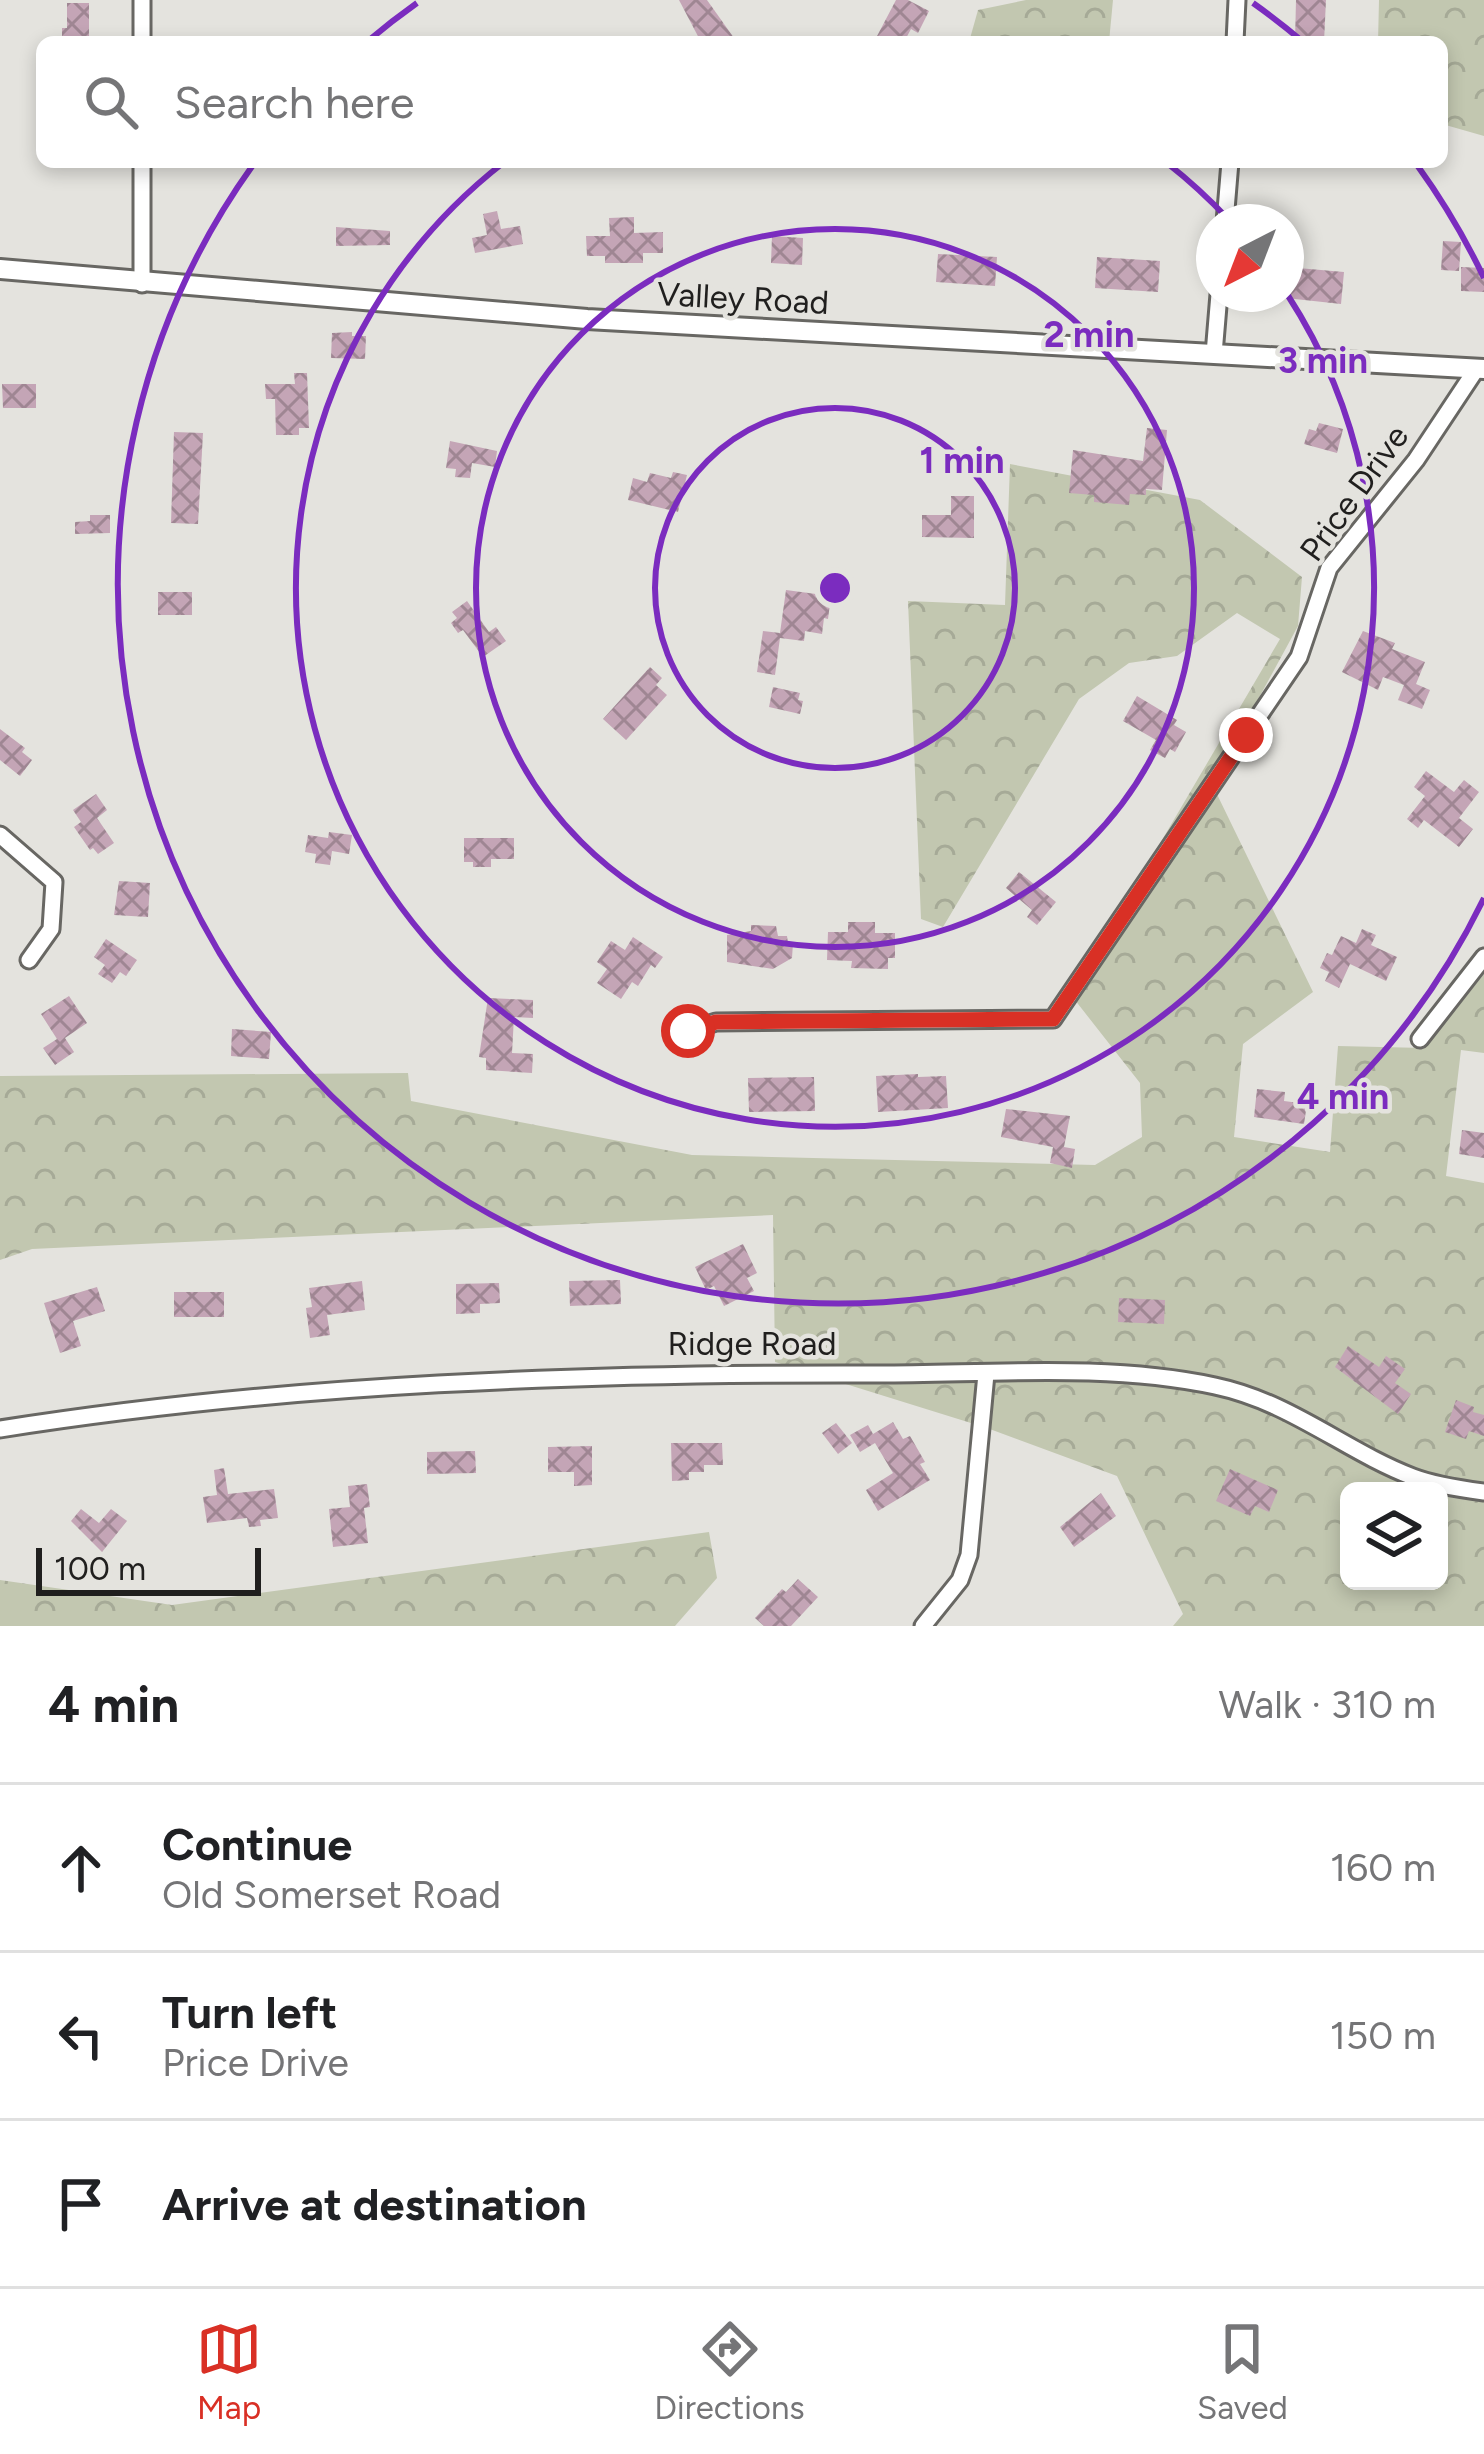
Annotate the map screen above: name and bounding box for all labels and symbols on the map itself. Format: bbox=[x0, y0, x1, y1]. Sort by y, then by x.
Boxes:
north arrow bbox=[1196, 204, 1304, 312]
street label: Valley Road bbox=[656, 274, 830, 322]
text: 2 min bbox=[1044, 313, 1134, 356]
text: 3 min bbox=[1278, 339, 1368, 382]
street label: Price Drive bbox=[1292, 418, 1416, 568]
text: 1 min bbox=[919, 439, 1005, 482]
centre of rings bbox=[814, 567, 856, 609]
route end bbox=[1219, 708, 1273, 762]
route start bbox=[661, 1004, 715, 1058]
text: 4 min bbox=[1297, 1075, 1389, 1118]
street label: Ridge Road bbox=[667, 1324, 837, 1363]
scale bar bbox=[36, 1542, 261, 1595]

